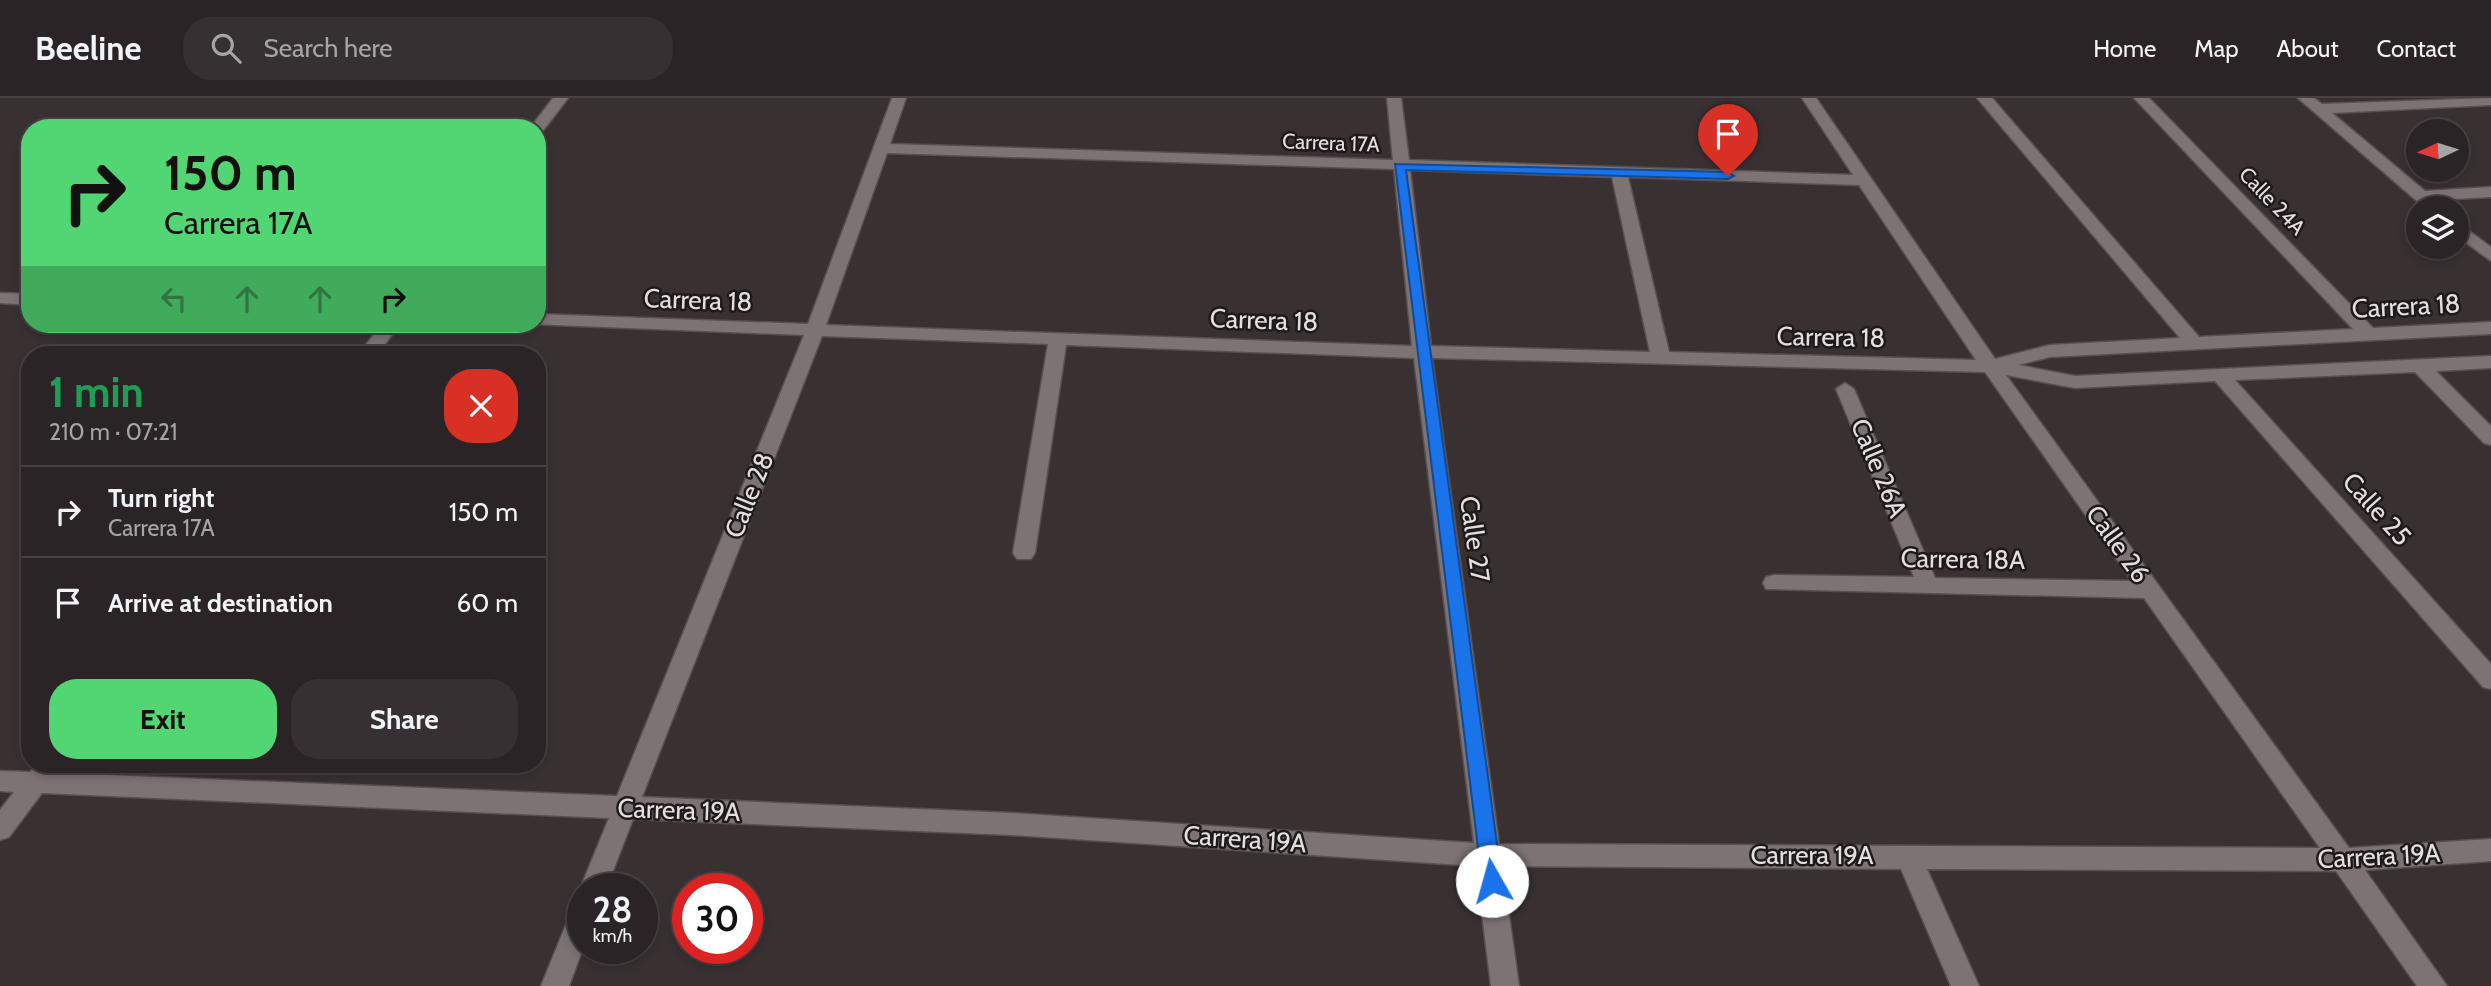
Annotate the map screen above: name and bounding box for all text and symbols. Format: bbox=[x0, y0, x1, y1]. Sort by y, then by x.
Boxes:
search box bbox=[183, 17, 673, 80]
text: Beeline bbox=[35, 28, 141, 68]
icon: search bbox=[207, 29, 245, 67]
text: Search here bbox=[263, 32, 393, 64]
text: Home bbox=[2093, 34, 2156, 63]
text: Map bbox=[2194, 34, 2239, 63]
text: About bbox=[2277, 34, 2339, 63]
text: Contact bbox=[2377, 34, 2456, 63]
pin bbox=[1698, 104, 1758, 176]
icon: arrive bbox=[1709, 115, 1747, 153]
north arrow bbox=[2406, 119, 2469, 182]
map controls bbox=[2406, 119, 2469, 259]
street label: Carrera 17A bbox=[1282, 128, 1380, 157]
text: 150 m bbox=[164, 143, 297, 202]
icon: right bbox=[49, 147, 140, 238]
street label: Calle 24A bbox=[2234, 162, 2311, 240]
button: layers bbox=[2406, 196, 2469, 259]
text: Carrera 17A bbox=[164, 203, 312, 242]
icon: left bbox=[155, 280, 193, 318]
icon: ahead bbox=[228, 280, 266, 318]
icon: ahead bbox=[301, 280, 339, 318]
icon: right bbox=[374, 280, 412, 318]
street label: Carrera 18 bbox=[643, 282, 753, 318]
street label: Carrera 18 bbox=[2351, 287, 2461, 325]
street label: Carrera 18 bbox=[1209, 302, 1319, 338]
street label: Carrera 18 bbox=[1776, 320, 1886, 354]
text: 1 min bbox=[49, 366, 144, 418]
button: close bbox=[444, 369, 518, 443]
street label: Calle 26A bbox=[1844, 414, 1914, 522]
text: 210 m · 07:21 bbox=[49, 418, 177, 446]
street label: Calle 28 bbox=[717, 448, 781, 542]
street label: Calle 25 bbox=[2336, 466, 2418, 552]
text: Turn right bbox=[108, 482, 214, 514]
icon: right bbox=[49, 493, 87, 531]
street label: Calle 27 bbox=[1453, 494, 1497, 584]
text: 150 m bbox=[449, 496, 518, 528]
street label: Calle 26 bbox=[2079, 499, 2157, 589]
text: Carrera 17A bbox=[108, 514, 215, 542]
street label: Carrera 18A bbox=[1900, 542, 2026, 576]
icon: arrive bbox=[49, 584, 87, 622]
text: Arrive at destination bbox=[108, 587, 333, 619]
text: 60 m bbox=[456, 587, 518, 619]
button: Exit bbox=[49, 679, 277, 759]
button: Share bbox=[291, 679, 518, 759]
street label: Carrera 19A bbox=[617, 792, 741, 828]
street label: Carrera 19A bbox=[1183, 819, 1307, 859]
street label: Carrera 19A bbox=[2317, 837, 2441, 875]
street label: Carrera 19A bbox=[1751, 839, 1873, 871]
position arrow bbox=[1455, 844, 1529, 918]
speed limit sign: 30 bbox=[672, 873, 763, 964]
text: 28 bbox=[593, 888, 632, 931]
text: km/h bbox=[593, 925, 632, 947]

